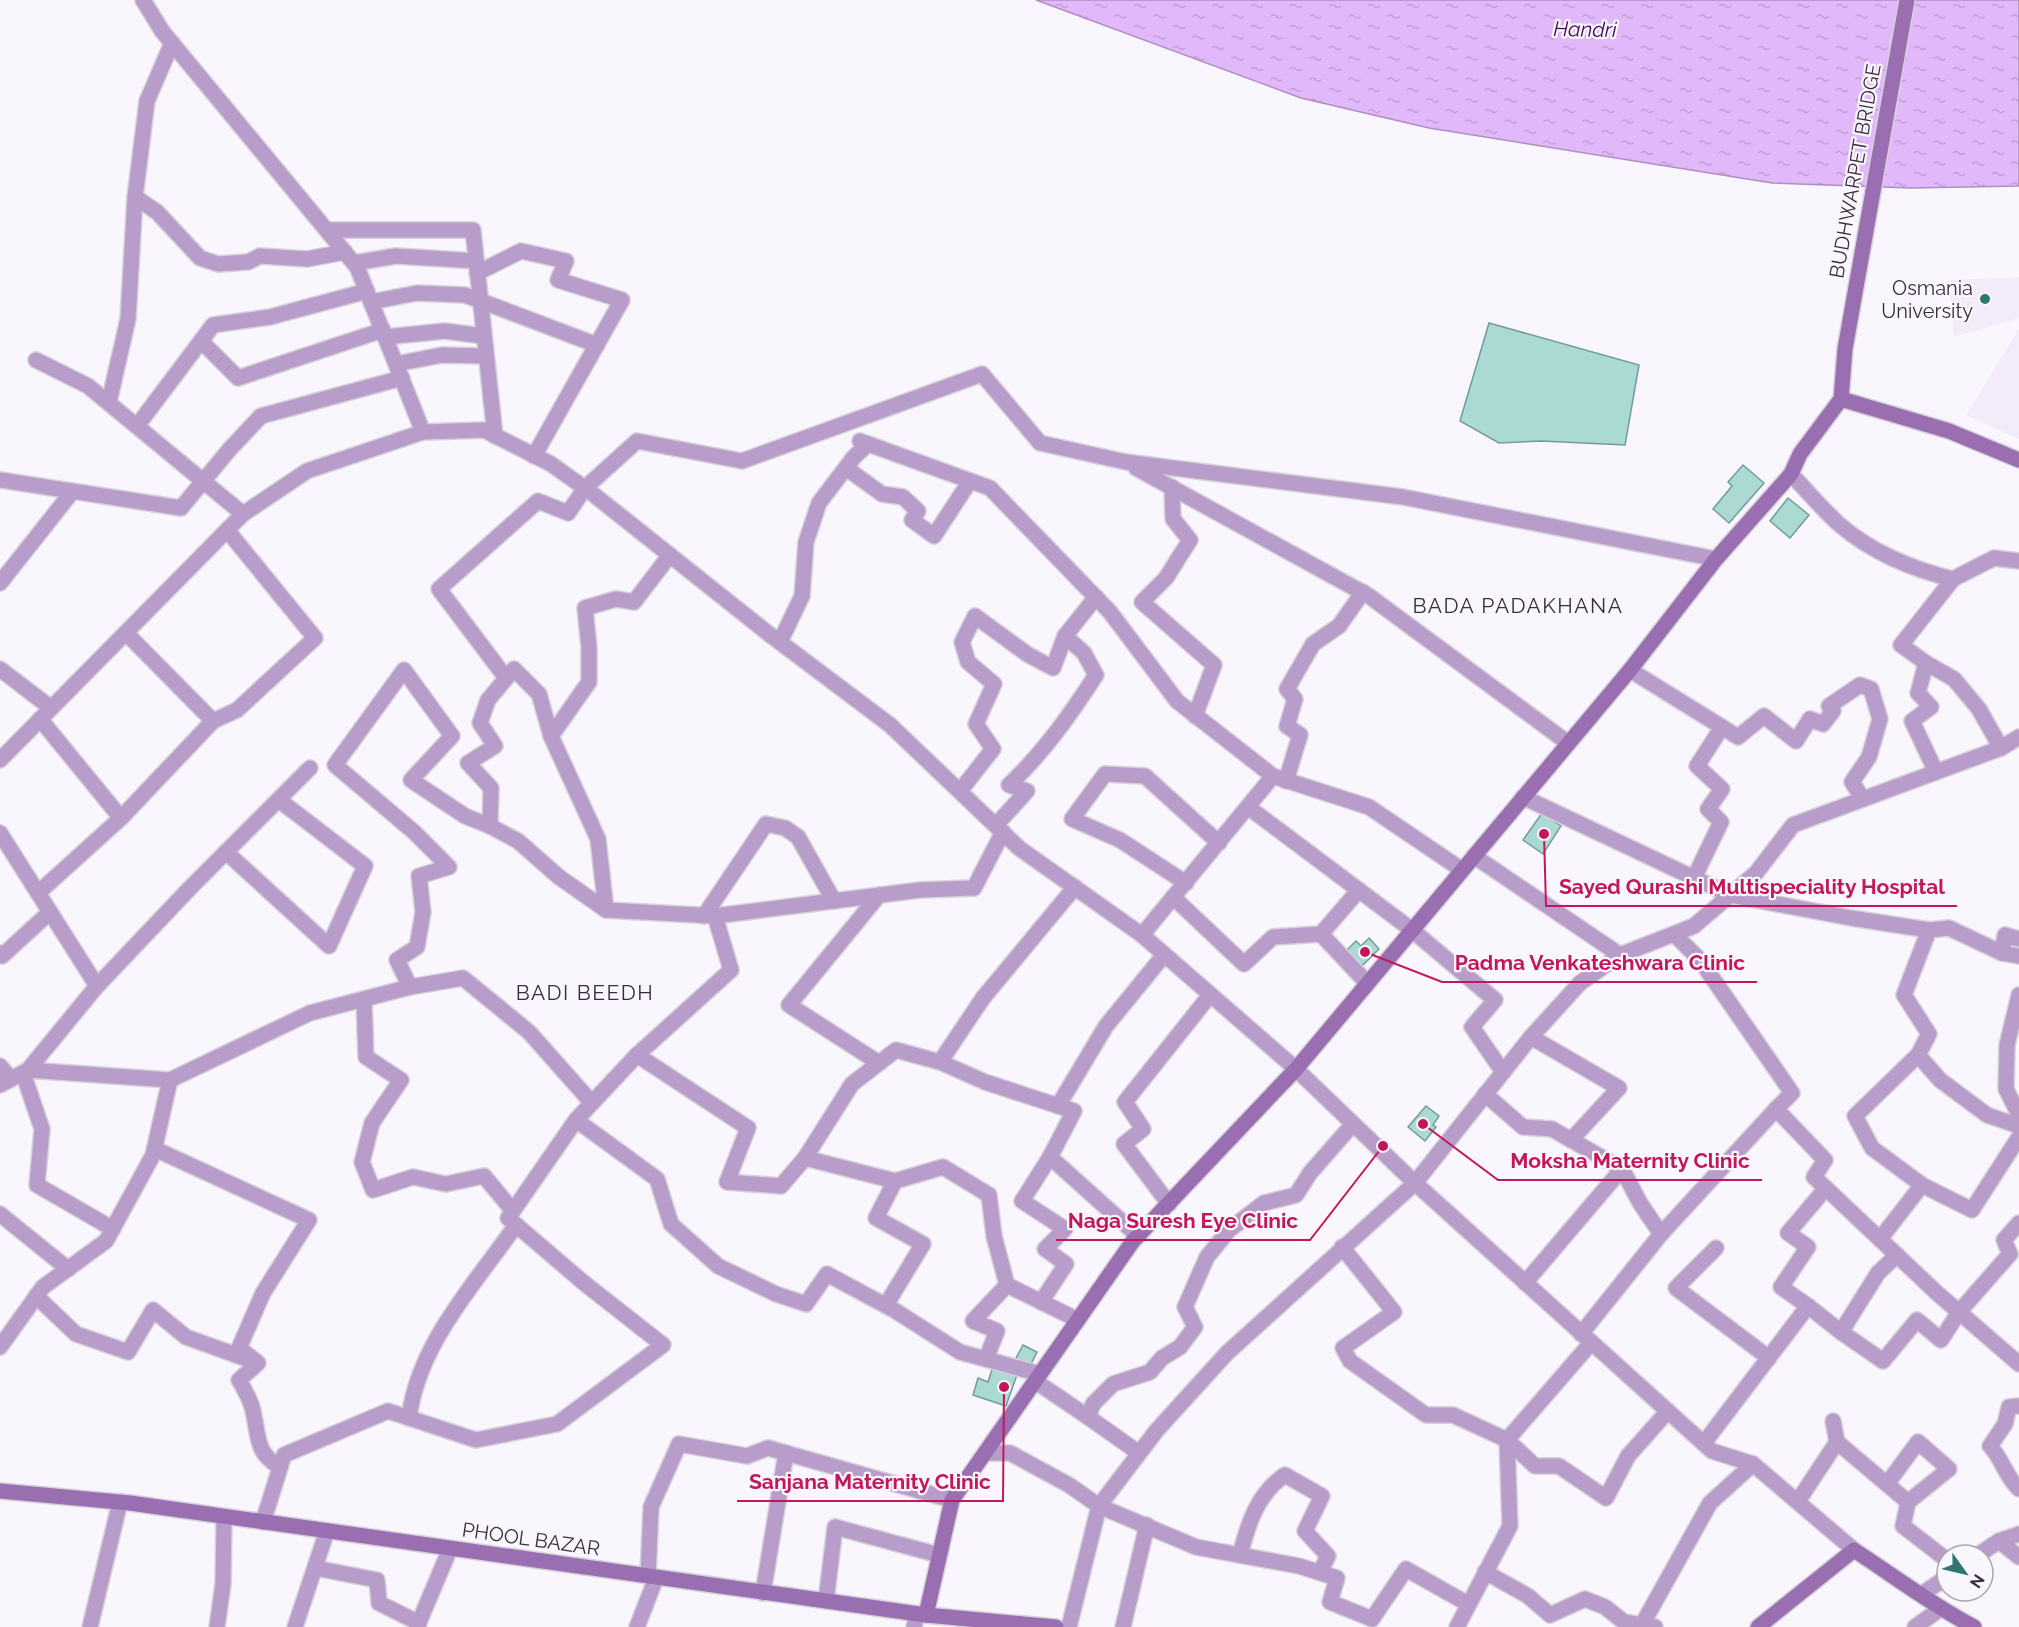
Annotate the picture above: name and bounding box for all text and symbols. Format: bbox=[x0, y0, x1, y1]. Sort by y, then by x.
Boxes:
water label: Handri bbox=[1553, 16, 1617, 42]
street label: BUDHWARPET BRIDGE bbox=[1824, 62, 1886, 280]
place label: Osmania University bbox=[1881, 276, 1973, 323]
marker: Osmania University bbox=[1978, 292, 1992, 306]
district label: BADA PADAKHANA bbox=[1413, 593, 1623, 618]
callout: Sayed Qurashi Multispeciality Hospital bbox=[1546, 867, 1957, 906]
text: Sayed Qurashi Multispeciality Hospital bbox=[1559, 874, 1945, 899]
callout: Padma Venkateshwara Clinic bbox=[1442, 943, 1757, 982]
text: Padma Venkateshwara Clinic bbox=[1455, 950, 1745, 975]
district label: BADI BEEDH bbox=[516, 980, 654, 1005]
callout: Moksha Maternity Clinic bbox=[1498, 1141, 1762, 1180]
text: Moksha Maternity Clinic bbox=[1510, 1148, 1750, 1173]
callout: Naga Suresh Eye Clinic bbox=[1056, 1201, 1310, 1240]
text: Naga Suresh Eye Clinic bbox=[1068, 1208, 1298, 1233]
callout: Sanjana Maternity Clinic bbox=[737, 1462, 1003, 1501]
text: Sanjana Maternity Clinic bbox=[749, 1469, 991, 1494]
street label: PHOOL BAZAR bbox=[460, 1517, 602, 1561]
north arrow bbox=[1935, 1543, 1995, 1603]
text: N bbox=[1966, 1571, 1988, 1591]

